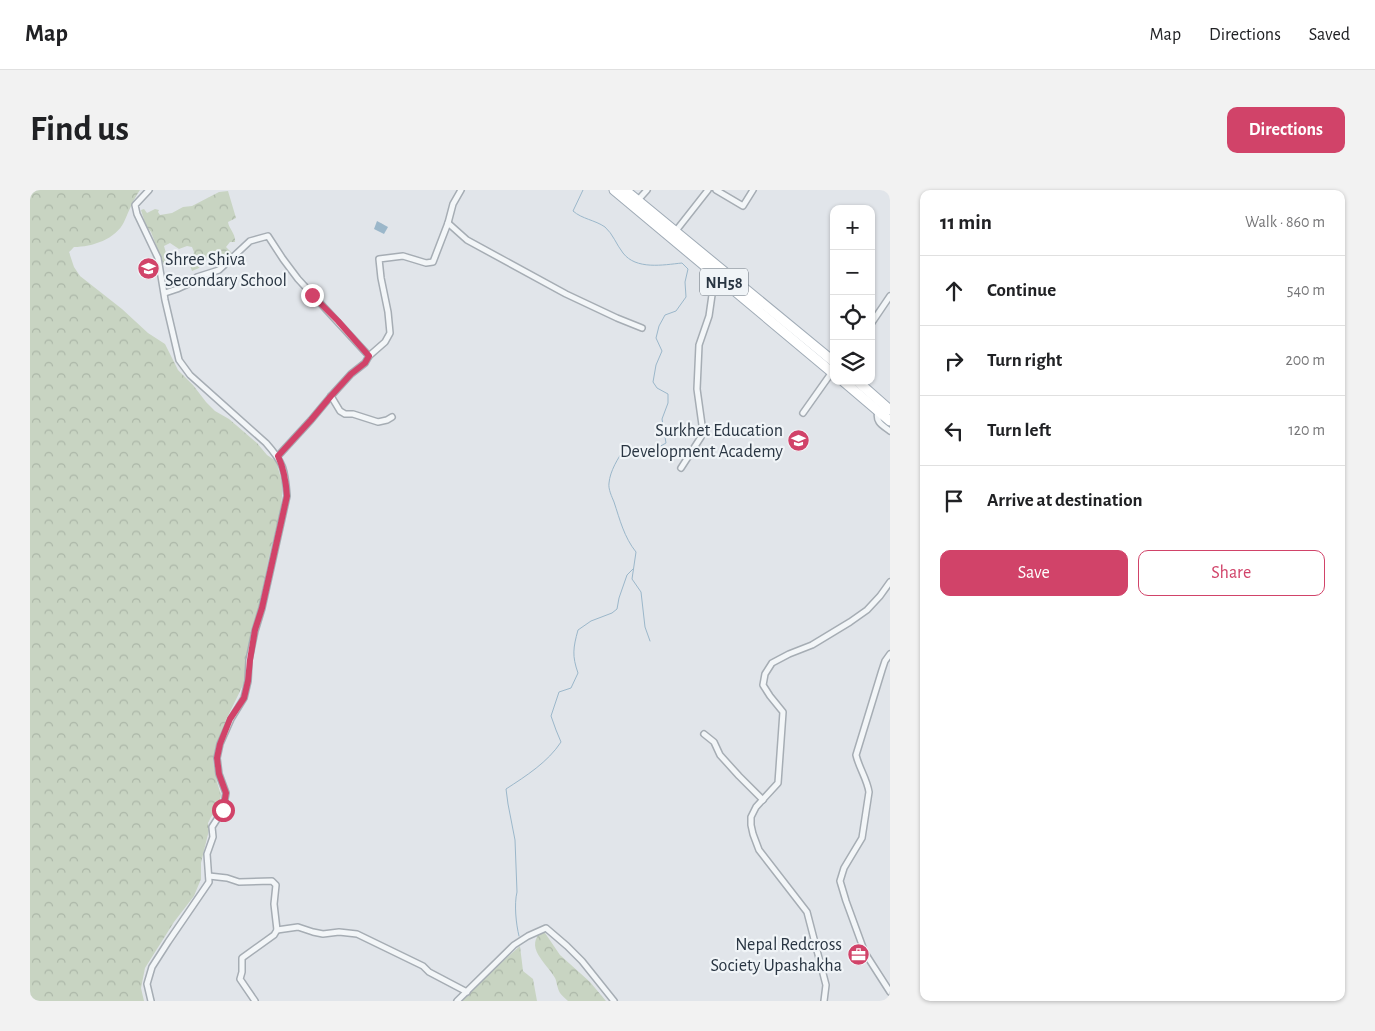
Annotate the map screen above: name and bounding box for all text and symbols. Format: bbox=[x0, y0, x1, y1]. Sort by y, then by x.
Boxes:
text: Map bbox=[25, 22, 68, 46]
text: Map bbox=[1150, 26, 1181, 44]
text: Directions bbox=[1209, 26, 1281, 44]
text: Saved bbox=[1309, 26, 1350, 44]
button: Directions bbox=[1227, 107, 1345, 153]
text: Find us bbox=[30, 112, 129, 147]
map controls bbox=[830, 205, 875, 385]
button: + bbox=[830, 205, 875, 250]
text: 11 min bbox=[940, 212, 992, 233]
text: Walk · 860 m bbox=[1245, 214, 1325, 230]
button: − bbox=[830, 250, 875, 295]
place label: Shree Shiva Secondary School bbox=[165, 251, 287, 290]
school or university icon: Shree Shiva Secondary School bbox=[137, 257, 161, 281]
road number: NH58 bbox=[700, 268, 748, 295]
icon: ahead bbox=[940, 277, 968, 305]
text: Continue bbox=[987, 281, 1056, 300]
text: 540 m bbox=[1287, 282, 1325, 298]
route end bbox=[301, 284, 324, 307]
button: locate bbox=[830, 295, 875, 340]
button: layers bbox=[830, 340, 875, 385]
icon: right bbox=[940, 347, 968, 375]
text: Turn right bbox=[987, 351, 1062, 370]
text: 200 m bbox=[1285, 352, 1325, 368]
icon: left bbox=[940, 417, 968, 445]
text: Turn left bbox=[987, 421, 1051, 440]
place label: Surkhet Education Development Academy bbox=[620, 422, 783, 461]
text: 120 m bbox=[1288, 422, 1325, 438]
school or university icon: Surkhet Education Development Academy bbox=[787, 428, 811, 452]
icon: arrive bbox=[940, 487, 968, 515]
text: Arrive at destination bbox=[987, 491, 1143, 510]
button: Save bbox=[940, 550, 1128, 596]
button: Share bbox=[1138, 550, 1325, 596]
route start bbox=[212, 799, 235, 822]
place label: Nepal Redcross Society Upashakha bbox=[710, 936, 842, 975]
office icon: Nepal Redcross Society Upashakha bbox=[846, 942, 870, 966]

